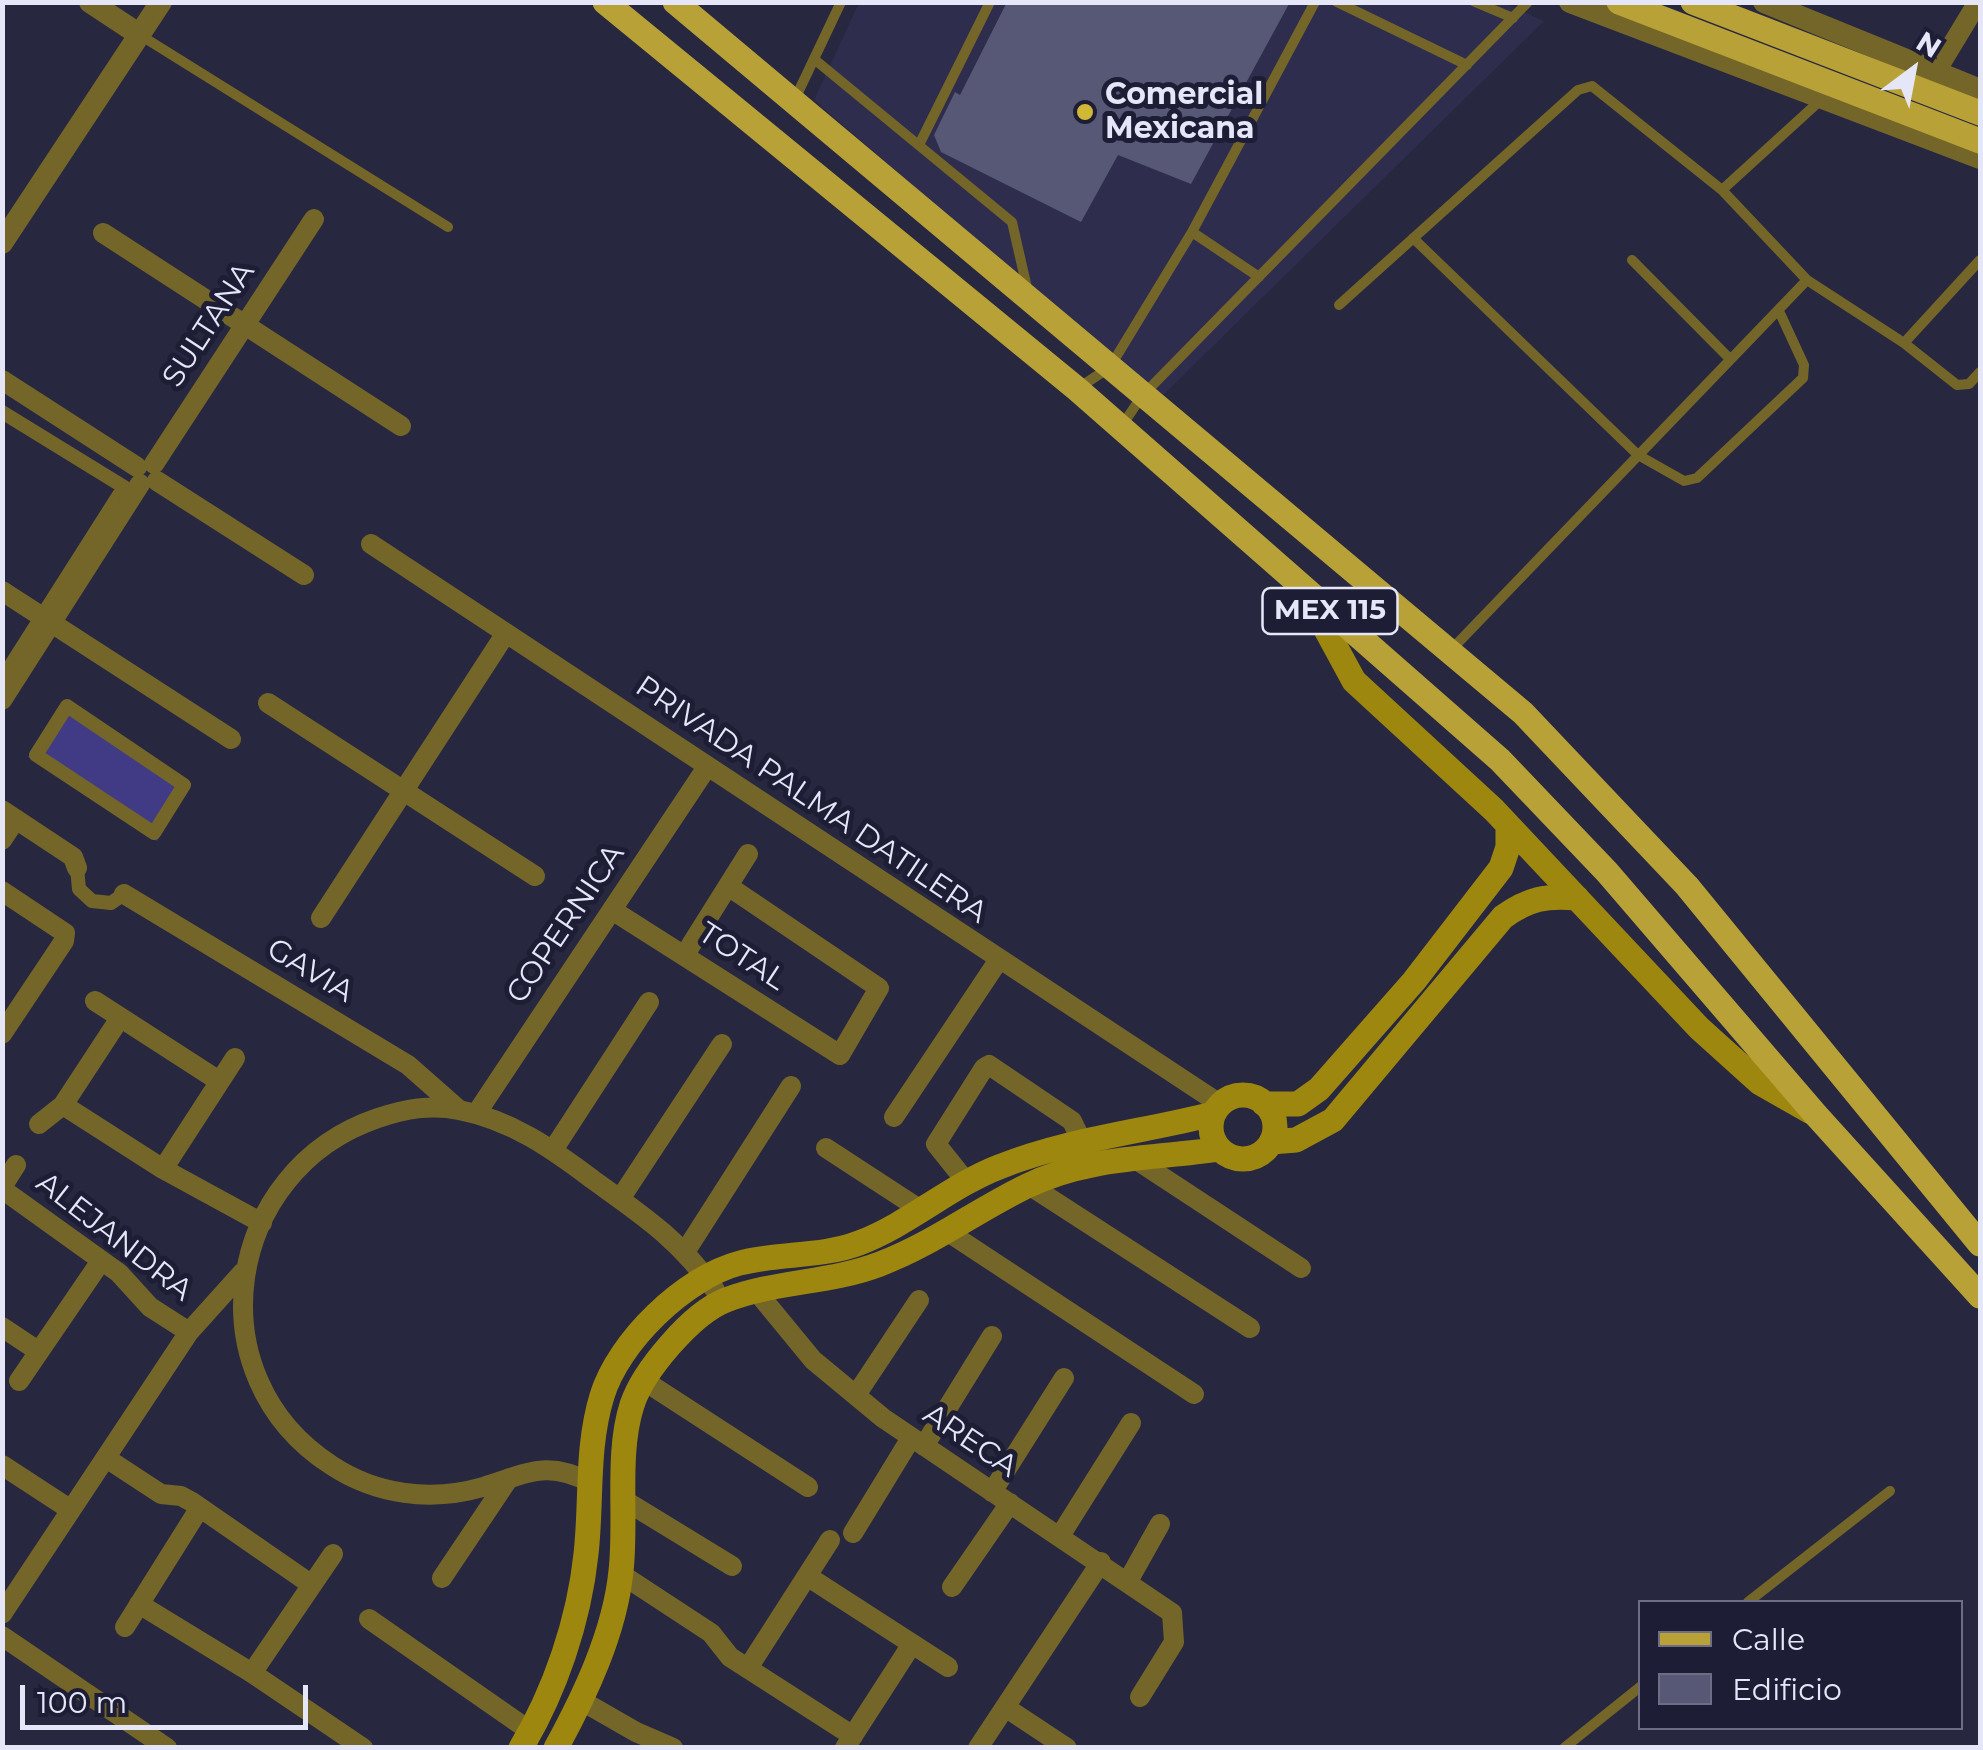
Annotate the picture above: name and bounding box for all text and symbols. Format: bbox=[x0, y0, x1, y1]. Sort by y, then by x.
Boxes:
north arrow bbox=[1863, 20, 1963, 120]
text: N bbox=[1910, 24, 1947, 65]
place label: Comercial Mexicana bbox=[1105, 77, 1263, 148]
marker: Comercial Mexicana bbox=[1074, 101, 1096, 123]
street label: SULTANA bbox=[155, 256, 263, 394]
road number: MEX 115 bbox=[1262, 588, 1398, 634]
street label: PRIVADA PALMA DATILERA bbox=[628, 669, 994, 931]
street label: COPERNICA bbox=[500, 838, 632, 1010]
street label: TOTAL bbox=[691, 915, 793, 999]
street label: GAVIA bbox=[260, 931, 360, 1011]
street label: ALEJANDRA bbox=[29, 1165, 199, 1309]
street label: ARECA bbox=[916, 1397, 1024, 1485]
legend bbox=[1638, 1600, 1963, 1730]
text: Calle bbox=[1732, 1621, 1805, 1658]
scale bar bbox=[25, 1665, 312, 1727]
text: Edificio bbox=[1732, 1671, 1842, 1708]
text: 100 m bbox=[37, 1684, 127, 1721]

